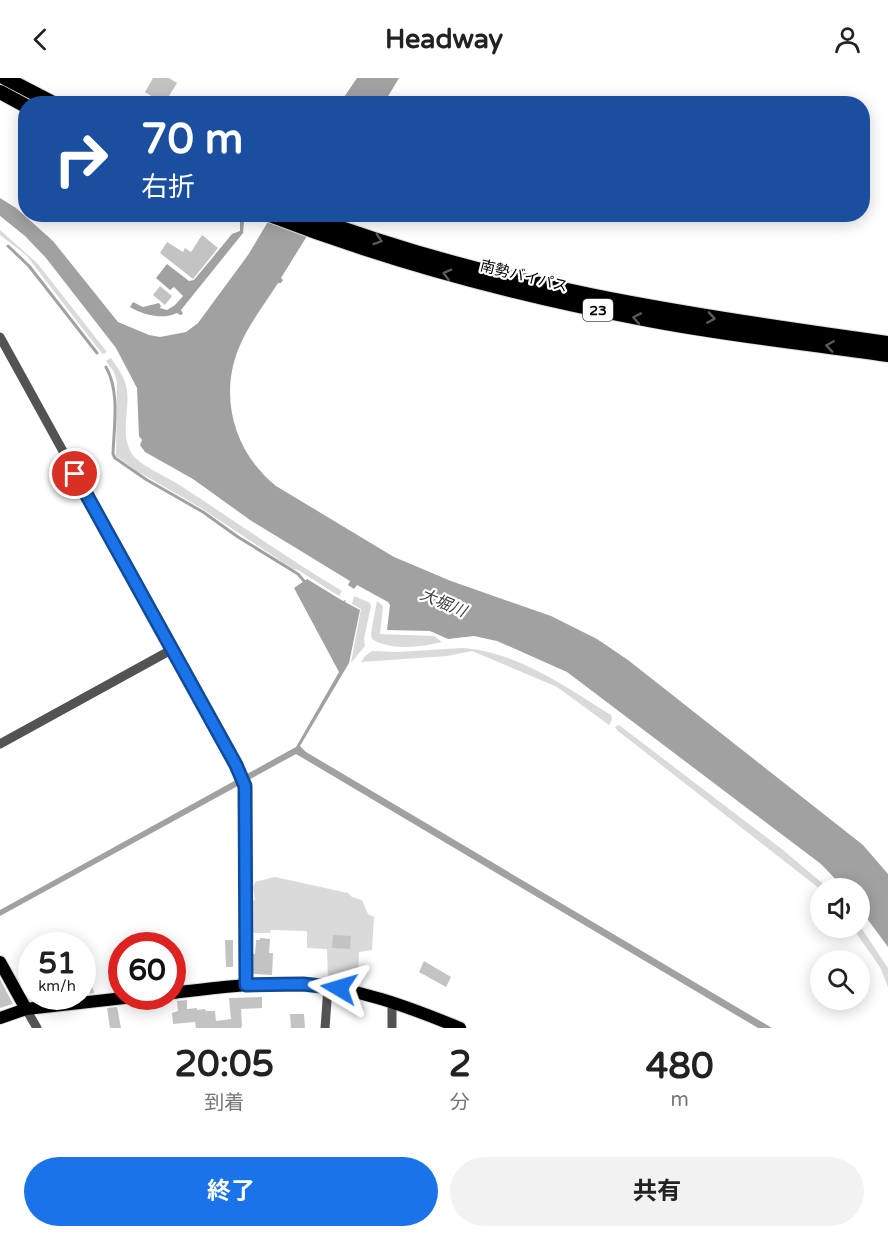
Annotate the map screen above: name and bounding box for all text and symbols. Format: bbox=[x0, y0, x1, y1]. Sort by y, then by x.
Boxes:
icon: back bbox=[24, 23, 57, 56]
text: Headway bbox=[385, 23, 503, 56]
icon: person bbox=[831, 23, 864, 56]
text: 70 m bbox=[141, 114, 243, 165]
icon: right bbox=[42, 120, 120, 198]
text: 右折 bbox=[141, 171, 195, 204]
one-way arrow bbox=[372, 233, 383, 246]
street label: 南勢バイパス bbox=[478, 256, 570, 296]
one-way arrow bbox=[442, 269, 452, 282]
road number: 23 bbox=[583, 299, 613, 321]
one-way arrow bbox=[706, 311, 715, 323]
one-way arrow bbox=[633, 312, 643, 325]
one-way arrow bbox=[825, 341, 835, 353]
pin bbox=[49, 448, 100, 499]
icon: arrive bbox=[58, 457, 91, 490]
water label: 大堀川 bbox=[417, 584, 471, 622]
map controls bbox=[810, 878, 870, 1010]
button: sound bbox=[810, 878, 870, 938]
speed limit sign: 60 bbox=[108, 932, 186, 1010]
text: 51 bbox=[38, 945, 76, 982]
button: search bbox=[810, 950, 870, 1010]
position arrow bbox=[307, 956, 371, 1020]
text: km/h bbox=[38, 977, 76, 995]
text: 20:05 bbox=[174, 1043, 274, 1086]
text: 2 bbox=[449, 1043, 471, 1086]
text: 480 bbox=[646, 1045, 714, 1088]
text: m bbox=[670, 1088, 689, 1112]
text: 到着 bbox=[204, 1091, 244, 1115]
text: 分 bbox=[450, 1091, 470, 1115]
button: 終了 bbox=[24, 1157, 438, 1226]
button: 共有 bbox=[450, 1157, 864, 1226]

